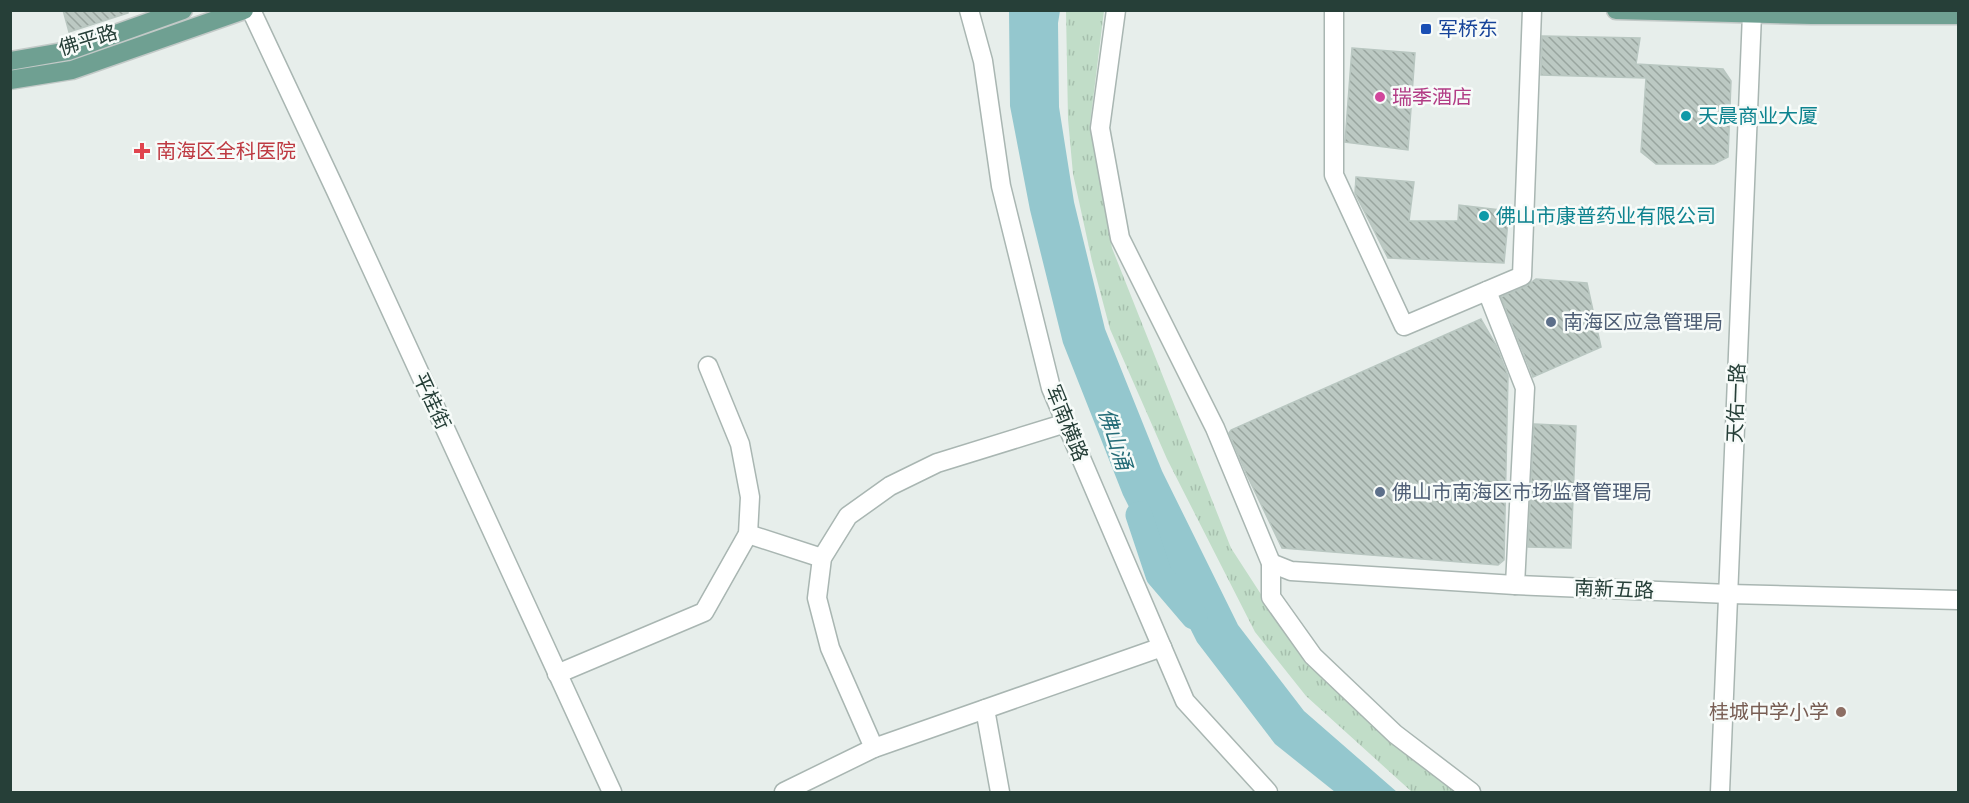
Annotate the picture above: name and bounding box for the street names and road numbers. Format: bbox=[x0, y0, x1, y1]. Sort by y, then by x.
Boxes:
street label: 佛平路 bbox=[56, 20, 120, 60]
street label: 天佑一路 bbox=[1723, 363, 1749, 443]
street label: 平桂街 bbox=[408, 369, 456, 433]
street label: 军南横路 bbox=[1041, 381, 1093, 465]
street label: 南新五路 bbox=[1574, 576, 1654, 602]

